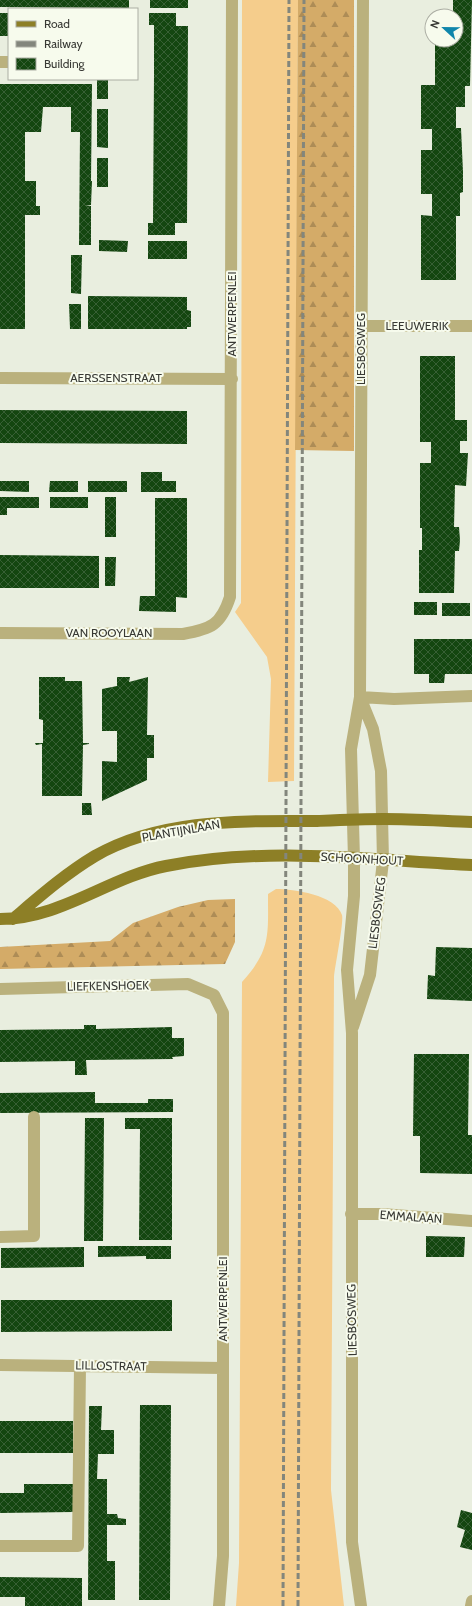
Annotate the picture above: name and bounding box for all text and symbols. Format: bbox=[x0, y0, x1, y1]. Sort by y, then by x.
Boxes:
legend bbox=[8, 8, 138, 80]
north arrow bbox=[424, 8, 464, 48]
text: Road bbox=[44, 16, 70, 31]
text: N bbox=[427, 18, 443, 30]
text: Railway bbox=[44, 36, 82, 51]
text: Building bbox=[44, 56, 86, 71]
street label: ANTWERPENLEI bbox=[224, 271, 239, 357]
street label: LIESBOSWEG bbox=[353, 313, 368, 385]
street label: LEEUWERIK bbox=[385, 318, 449, 333]
street label: AERSSENSTRAAT bbox=[70, 370, 162, 385]
street label: VAN ROOYLAAN bbox=[66, 625, 152, 640]
street label: PLANTIJNLAAN bbox=[141, 816, 221, 845]
street label: SCHOONHOUT bbox=[320, 849, 404, 868]
street label: LIESBOSWEG bbox=[365, 876, 388, 950]
street label: LIEFKENSHOEK bbox=[67, 977, 149, 994]
street label: EMMALAAN bbox=[379, 1207, 443, 1226]
street label: ANTWERPENLEI bbox=[215, 1256, 230, 1342]
street label: LIESBOSWEG bbox=[343, 1284, 360, 1356]
street label: LILLOSTRAAT bbox=[75, 1357, 147, 1374]

